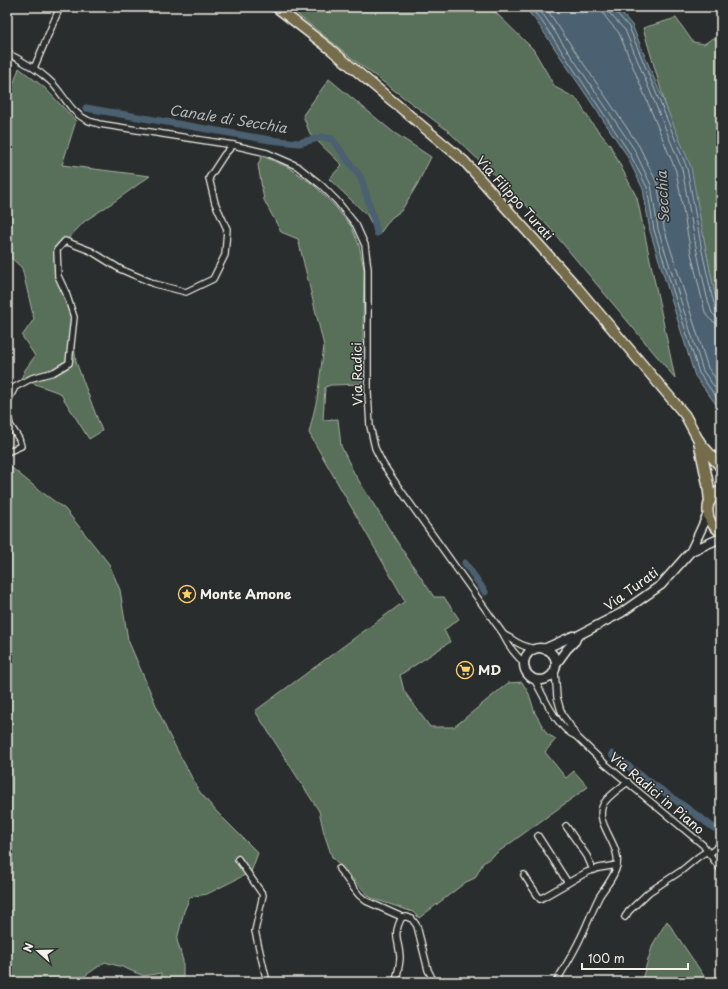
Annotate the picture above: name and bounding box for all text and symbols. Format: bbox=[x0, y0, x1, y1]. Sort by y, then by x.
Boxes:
water label: Canale di Secchia bbox=[168, 99, 289, 138]
street label: Via Filippo Turati bbox=[472, 151, 559, 244]
water label: Secchia bbox=[651, 170, 674, 224]
street label: Via Radici bbox=[346, 342, 367, 406]
street label: Via Turati bbox=[600, 562, 662, 615]
place icon: Monte Amone bbox=[177, 584, 197, 604]
place label: Monte Amone bbox=[200, 584, 292, 603]
supermarket icon: MD bbox=[455, 660, 475, 680]
place label: MD bbox=[478, 660, 501, 679]
street label: Via Radici in Piano bbox=[606, 747, 709, 838]
north arrow bbox=[18, 931, 58, 971]
text: N bbox=[19, 940, 38, 954]
scale bar bbox=[582, 945, 688, 971]
text: 100 m bbox=[588, 949, 625, 967]

